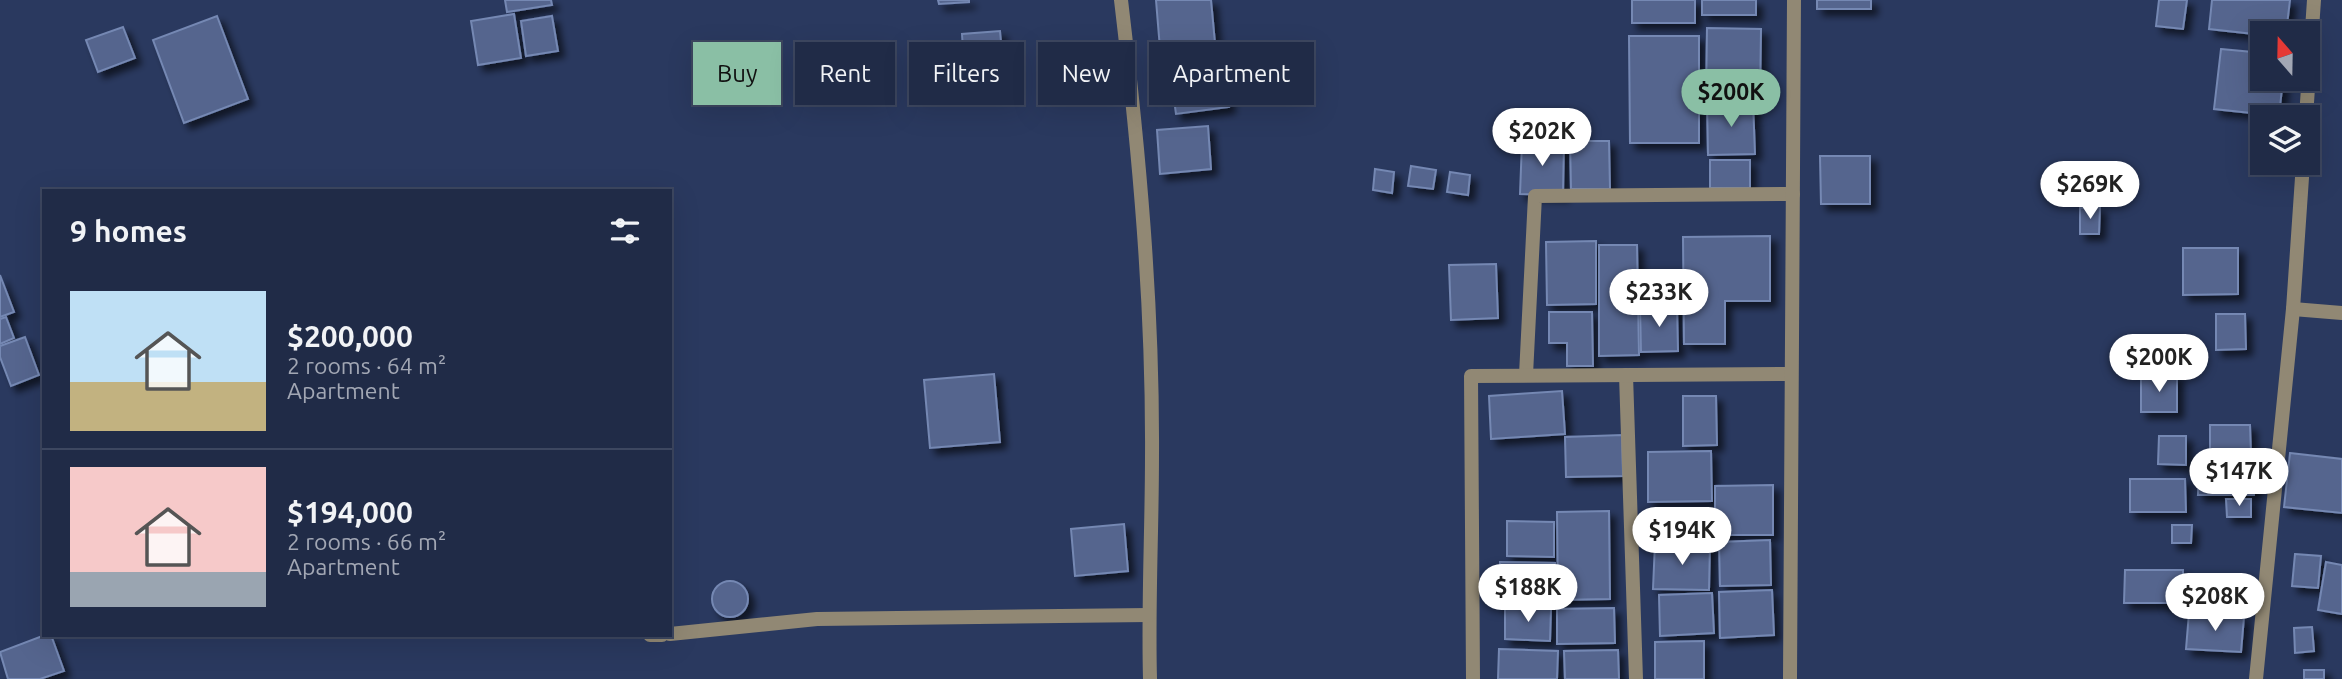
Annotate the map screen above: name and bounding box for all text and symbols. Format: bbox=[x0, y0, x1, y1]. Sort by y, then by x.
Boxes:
north arrow bbox=[2250, 21, 2320, 91]
map controls bbox=[2250, 21, 2320, 175]
chip: Buy bbox=[693, 42, 781, 105]
chip: Rent bbox=[795, 42, 895, 105]
chip: Filters bbox=[909, 42, 1024, 105]
chip: New bbox=[1038, 42, 1135, 105]
chip: Apartment bbox=[1149, 42, 1314, 105]
pin: $200K bbox=[1682, 69, 1780, 129]
text: $200K bbox=[1697, 79, 1765, 104]
button: layers bbox=[2250, 105, 2320, 175]
pin: $202K bbox=[1493, 108, 1591, 168]
text: $202K bbox=[1508, 118, 1576, 143]
pin: $269K bbox=[2041, 162, 2139, 221]
text: $269K bbox=[2056, 171, 2124, 196]
icon: filters bbox=[606, 212, 644, 250]
text: 9 homes bbox=[70, 214, 187, 248]
pin: $233K bbox=[1610, 270, 1708, 329]
text: $233K bbox=[1625, 279, 1693, 304]
icon: home bbox=[126, 319, 210, 403]
text: $200,000 bbox=[287, 319, 413, 353]
pin: $200K bbox=[2110, 334, 2208, 394]
text: $200K bbox=[2125, 344, 2193, 369]
text: 2 rooms · 64 m² bbox=[287, 353, 446, 378]
text: Apartment bbox=[287, 378, 400, 403]
pin: $147K bbox=[2190, 448, 2288, 508]
text: $147K bbox=[2205, 458, 2273, 483]
icon: home bbox=[126, 495, 210, 579]
text: $194,000 bbox=[287, 495, 413, 529]
pin: $194K bbox=[1633, 508, 1731, 567]
text: $194K bbox=[1648, 517, 1716, 542]
text: 2 rooms · 66 m² bbox=[287, 529, 446, 554]
text: Apartment bbox=[287, 554, 400, 579]
pin: $188K bbox=[1479, 564, 1577, 624]
text: $188K bbox=[1494, 574, 1562, 599]
pin: $208K bbox=[2166, 574, 2264, 633]
text: $208K bbox=[2181, 583, 2249, 608]

